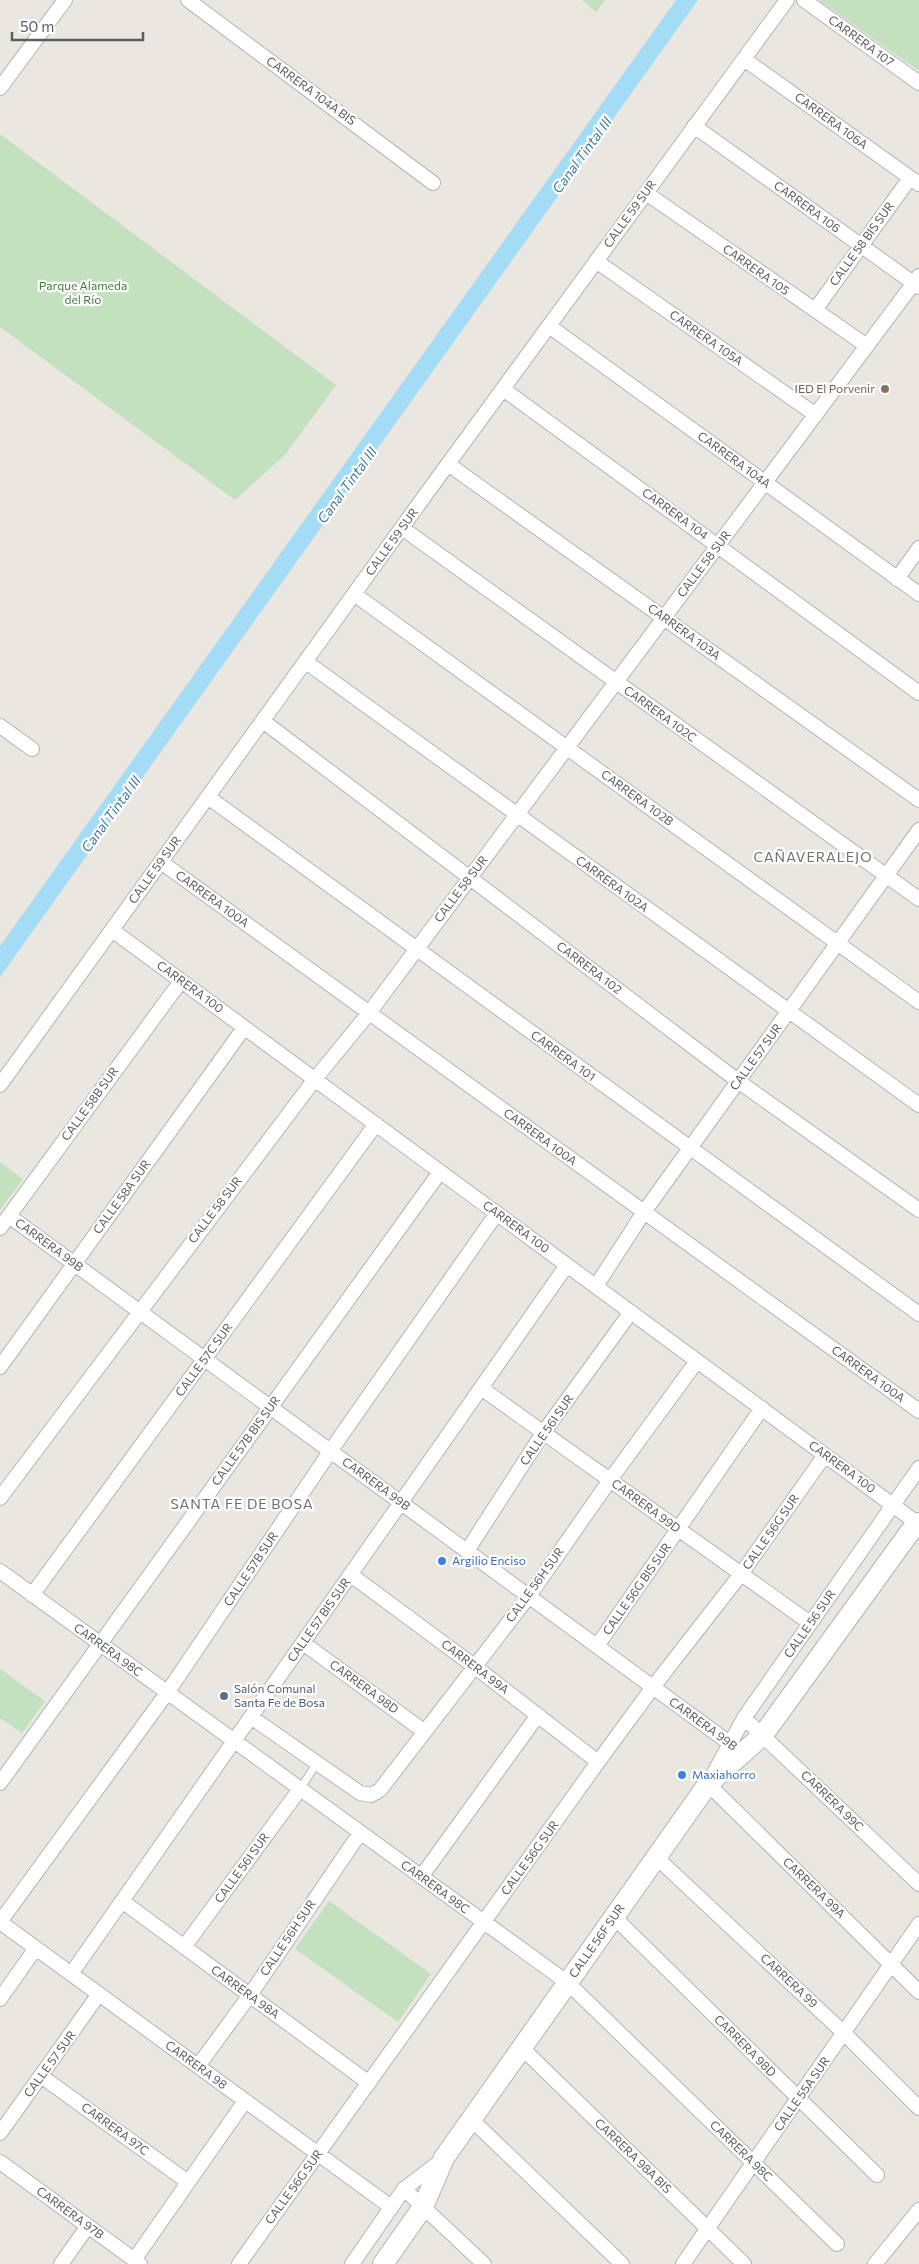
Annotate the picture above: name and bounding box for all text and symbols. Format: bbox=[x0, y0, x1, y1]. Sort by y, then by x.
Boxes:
scale bar bbox=[12, 10, 144, 42]
street label: CARRERA 107 bbox=[826, 12, 897, 69]
text: 50 m bbox=[20, 17, 54, 35]
street label: CARRERA 104A BIS bbox=[264, 53, 359, 127]
street label: CARRERA 106A bbox=[792, 89, 871, 151]
water label: Canal Tintal III bbox=[548, 113, 615, 196]
street label: CALLE 59 SUR bbox=[600, 177, 658, 250]
street label: CARRERA 106 bbox=[772, 177, 843, 235]
street label: CALLE 58 BIS SUR bbox=[826, 199, 896, 288]
street label: CARRERA 105 bbox=[721, 241, 793, 297]
park label: Parque Alameda del Río bbox=[39, 278, 127, 306]
street label: CARRERA 105A bbox=[667, 307, 746, 368]
place label: IED El Porvenir bbox=[795, 381, 875, 395]
marker: IED El Porvenir bbox=[879, 383, 891, 395]
street label: CARRERA 104A bbox=[695, 428, 774, 490]
water label: Canal Tintal III bbox=[313, 443, 380, 526]
street label: CARRERA 104 bbox=[640, 484, 711, 542]
street label: CALLE 59 SUR bbox=[362, 505, 420, 578]
street label: CALLE 58 SUR bbox=[674, 527, 733, 600]
street label: CARRERA 103A bbox=[646, 600, 724, 662]
street label: CARRERA 102C bbox=[622, 682, 700, 744]
street label: CARRERA 102B bbox=[599, 766, 677, 828]
water label: Canal Tintal III bbox=[77, 772, 144, 855]
street label: CALLE 59 SUR bbox=[125, 833, 183, 906]
district label: CAÑAVERALEJO bbox=[753, 848, 873, 865]
street label: CALLE 58 SUR bbox=[431, 852, 490, 925]
street label: CARRERA 102A bbox=[574, 852, 652, 914]
street label: CARRERA 100A bbox=[173, 867, 252, 929]
street label: CARRERA 102 bbox=[554, 938, 625, 996]
street label: CARRERA 100 bbox=[154, 957, 227, 1015]
street label: CALLE 57 SUR bbox=[726, 1020, 784, 1093]
street label: CARRERA 101 bbox=[529, 1027, 599, 1083]
street label: CALLE 58B SUR bbox=[58, 1064, 121, 1143]
street label: CARRERA 100A bbox=[501, 1105, 580, 1167]
street label: CALLE 58A SUR bbox=[90, 1157, 153, 1236]
street label: CALLE 58 SUR bbox=[185, 1173, 244, 1246]
street label: CARRERA 100 bbox=[480, 1197, 553, 1255]
street label: CARRERA 99B bbox=[13, 1215, 87, 1274]
street label: CALLE 57C SUR bbox=[172, 1320, 234, 1399]
street label: CARRERA 100A bbox=[829, 1342, 908, 1404]
street label: CALLE 56I SUR bbox=[517, 1391, 576, 1468]
street label: CALLE 57B BIS SUR bbox=[208, 1393, 282, 1488]
street label: CARRERA 100 bbox=[806, 1437, 879, 1495]
street label: CARRERA 99B bbox=[340, 1454, 414, 1513]
street label: CARRERA 99D bbox=[609, 1476, 684, 1535]
street label: CALLE 56G SUR bbox=[739, 1491, 801, 1572]
district label: SANTA FE DE BOSA bbox=[170, 1495, 314, 1512]
street label: CALLE 57B SUR bbox=[220, 1529, 280, 1608]
street label: CALLE 56G BIS SUR bbox=[599, 1540, 673, 1637]
street label: CALLE 56H SUR bbox=[502, 1544, 566, 1625]
place label: Argilio Enciso bbox=[452, 1553, 526, 1567]
marker: Argilio Enciso bbox=[436, 1555, 448, 1567]
street label: CALLE 57 BIS SUR bbox=[284, 1575, 352, 1664]
street label: CALLE 56 SUR bbox=[781, 1587, 838, 1660]
street label: CARRERA 98C bbox=[72, 1620, 146, 1679]
street label: CARRERA 99A bbox=[439, 1636, 512, 1696]
street label: CARRERA 98D bbox=[327, 1657, 402, 1716]
place label: Salón Comunal Santa Fe de Bosa bbox=[234, 1681, 325, 1709]
marker: Salón Comunal Santa Fe de Bosa bbox=[218, 1690, 230, 1702]
street label: CARRERA 99B bbox=[667, 1694, 741, 1753]
place label: Maxiahorro bbox=[692, 1767, 756, 1781]
street label: CARRERA 99C bbox=[799, 1767, 867, 1833]
marker: Maxiahorro bbox=[676, 1769, 688, 1781]
street label: CALLE 56G SUR bbox=[497, 1817, 561, 1897]
street label: CALLE 56I SUR bbox=[211, 1830, 271, 1905]
street label: CARRERA 99A bbox=[781, 1854, 849, 1920]
street label: CARRERA 98C bbox=[399, 1857, 473, 1916]
street label: CALLE 56H SUR bbox=[256, 1897, 318, 1978]
street label: CALLE 56F SUR bbox=[566, 1901, 627, 1980]
street label: CARRERA 99 bbox=[758, 1950, 821, 2010]
street label: CARRERA 98A bbox=[209, 1962, 282, 2021]
street label: CARRERA 98D bbox=[712, 2011, 780, 2079]
street label: CALLE 57 SUR bbox=[20, 2027, 78, 2100]
street label: CARRERA 98 bbox=[163, 2037, 230, 2091]
street label: CALLE 55A SUR bbox=[770, 2054, 832, 2133]
street label: CARRERA 97C bbox=[79, 2099, 152, 2157]
street label: CARRERA 98A BIS bbox=[592, 2115, 675, 2196]
street label: CARRERA 98C bbox=[708, 2117, 776, 2183]
street label: CALLE 56G SUR bbox=[261, 2146, 325, 2226]
street label: CARRERA 97B bbox=[34, 2183, 107, 2241]

